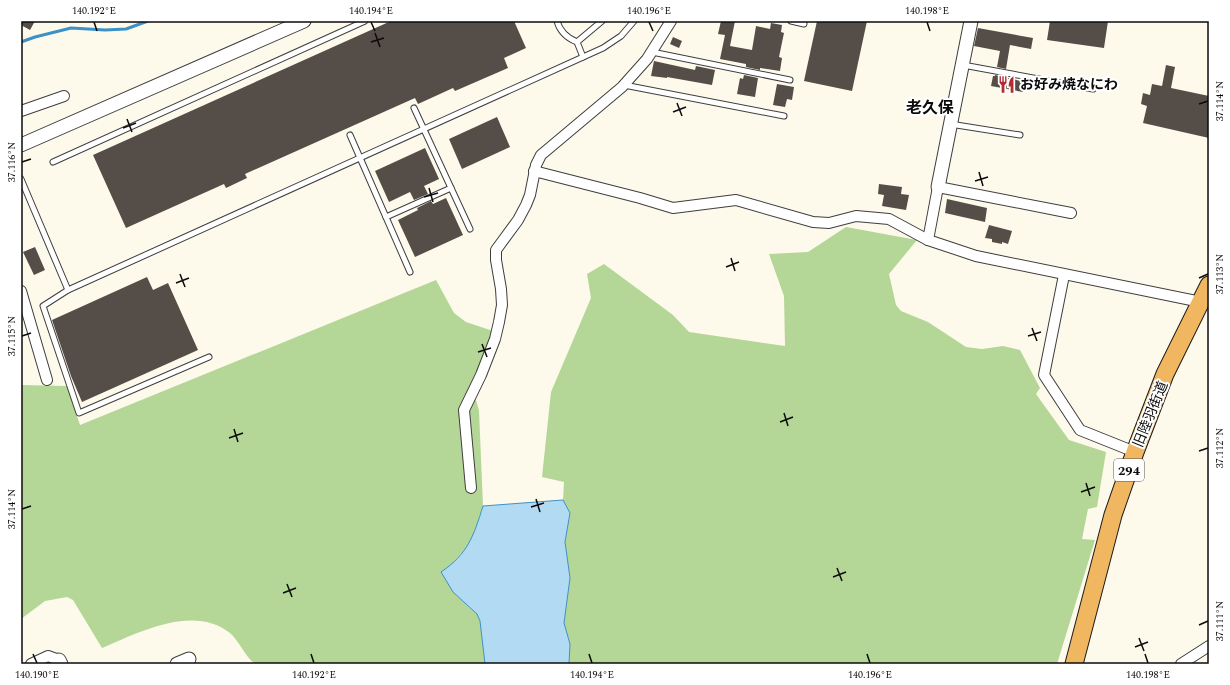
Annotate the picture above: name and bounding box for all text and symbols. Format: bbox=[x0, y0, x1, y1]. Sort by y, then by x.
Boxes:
text: 140.192°E bbox=[72, 3, 116, 19]
text: 140.194°E bbox=[349, 3, 393, 19]
text: 140.196°E bbox=[627, 3, 671, 19]
text: 140.198°E bbox=[905, 3, 949, 19]
restaurant icon: お好み焼なにわ bbox=[997, 74, 1017, 94]
place label: お好み焼なにわ bbox=[1020, 74, 1118, 95]
text: 37.114°N bbox=[1212, 81, 1228, 121]
district label: 老久保 bbox=[906, 96, 954, 120]
text: 37.116°N bbox=[4, 142, 20, 182]
text: 37.113°N bbox=[1212, 254, 1228, 294]
text: 37.115°N bbox=[4, 316, 20, 356]
street label: 旧陸羽街道 bbox=[1128, 378, 1173, 451]
text: 37.112°N bbox=[1212, 428, 1228, 468]
road number: 294 bbox=[1114, 459, 1144, 481]
text: 37.114°N bbox=[4, 489, 20, 529]
text: 37.111°N bbox=[1212, 601, 1228, 641]
text: 140.190°E bbox=[15, 667, 59, 683]
text: 140.192°E bbox=[292, 667, 336, 683]
text: 140.194°E bbox=[570, 667, 614, 683]
text: 140.196°E bbox=[848, 667, 892, 683]
text: 140.198°E bbox=[1126, 667, 1170, 683]

